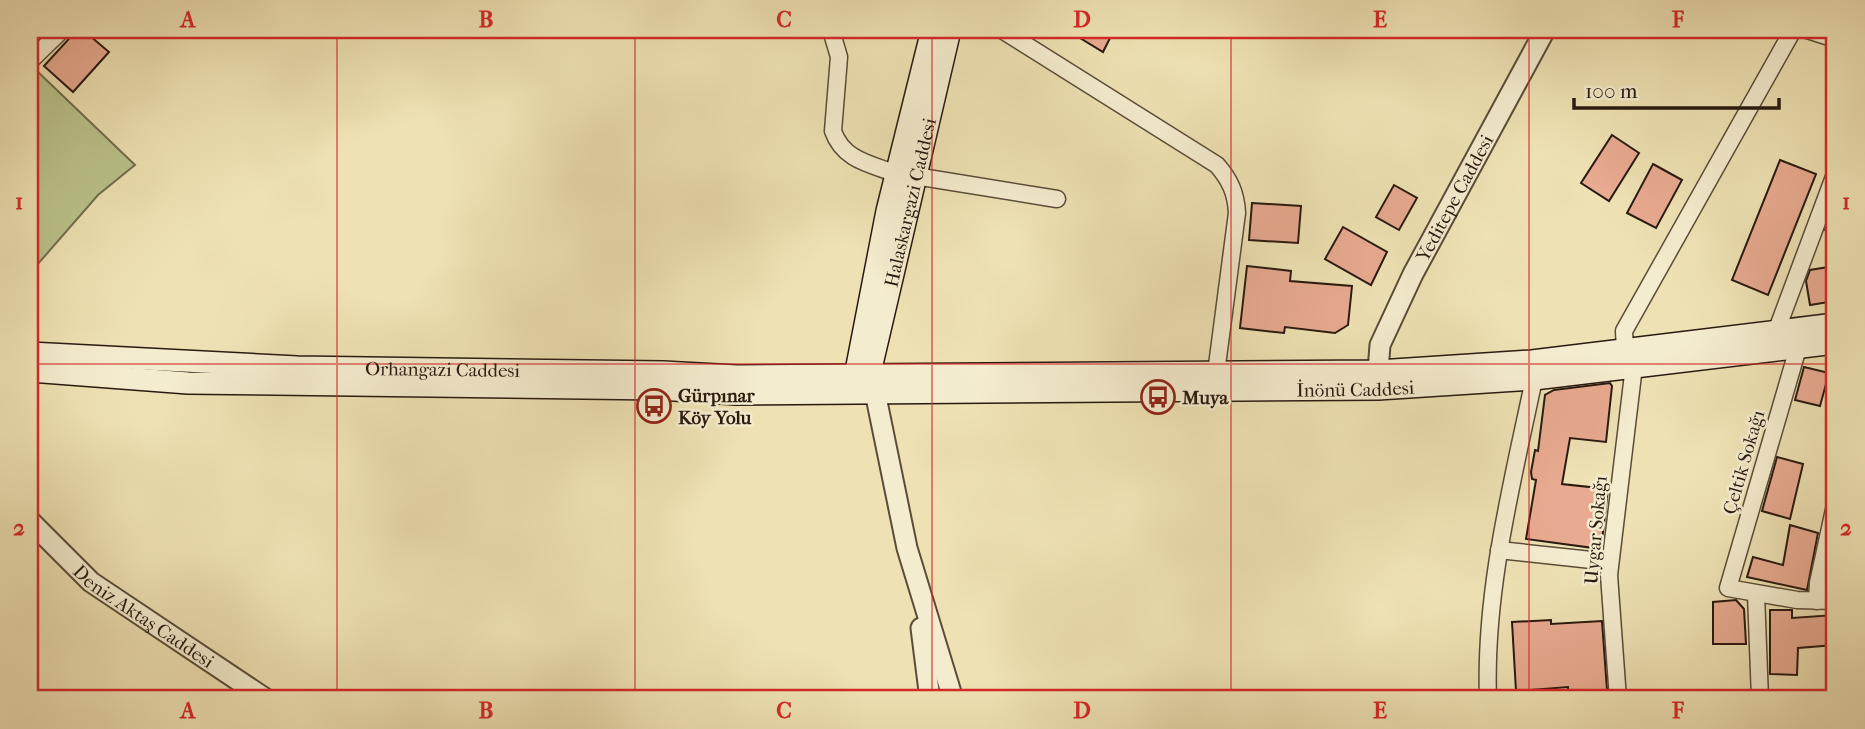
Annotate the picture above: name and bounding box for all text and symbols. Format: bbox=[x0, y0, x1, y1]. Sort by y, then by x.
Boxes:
text: A bbox=[179, 6, 197, 33]
text: B bbox=[479, 6, 494, 33]
text: C bbox=[776, 6, 792, 33]
text: D bbox=[1073, 6, 1091, 33]
text: E bbox=[1373, 6, 1387, 33]
text: F bbox=[1671, 6, 1685, 33]
scale bar bbox=[1574, 66, 1779, 110]
text: 100 m bbox=[1585, 79, 1638, 103]
street label: Halaskargazi Caddesi bbox=[880, 116, 941, 289]
street label: Yeditepe Caddesi bbox=[1411, 131, 1498, 266]
text: 1 bbox=[15, 188, 23, 215]
text: 1 bbox=[1842, 188, 1850, 215]
street label: Orhangazi Caddesi bbox=[365, 358, 521, 382]
street label: İnönü Caddesi bbox=[1296, 377, 1415, 402]
bus stop icon: Muya bbox=[1139, 378, 1177, 416]
place label: Gürpınar Köy Yolu bbox=[678, 385, 756, 429]
bus stop icon: Gürpınar Köy Yolu bbox=[635, 387, 673, 425]
place label: Muya bbox=[1181, 387, 1230, 409]
street label: Çeltik Sokağı bbox=[1719, 407, 1770, 517]
street label: Uygar Sokağı bbox=[1580, 474, 1612, 585]
text: 2 bbox=[13, 514, 25, 541]
text: 2 bbox=[1840, 514, 1852, 541]
street label: Deniz Aktaş Caddesi bbox=[68, 561, 218, 673]
text: A bbox=[179, 697, 197, 724]
text: B bbox=[479, 697, 494, 724]
text: C bbox=[776, 697, 792, 724]
text: D bbox=[1073, 697, 1091, 724]
text: E bbox=[1373, 697, 1387, 724]
text: F bbox=[1671, 697, 1685, 724]

